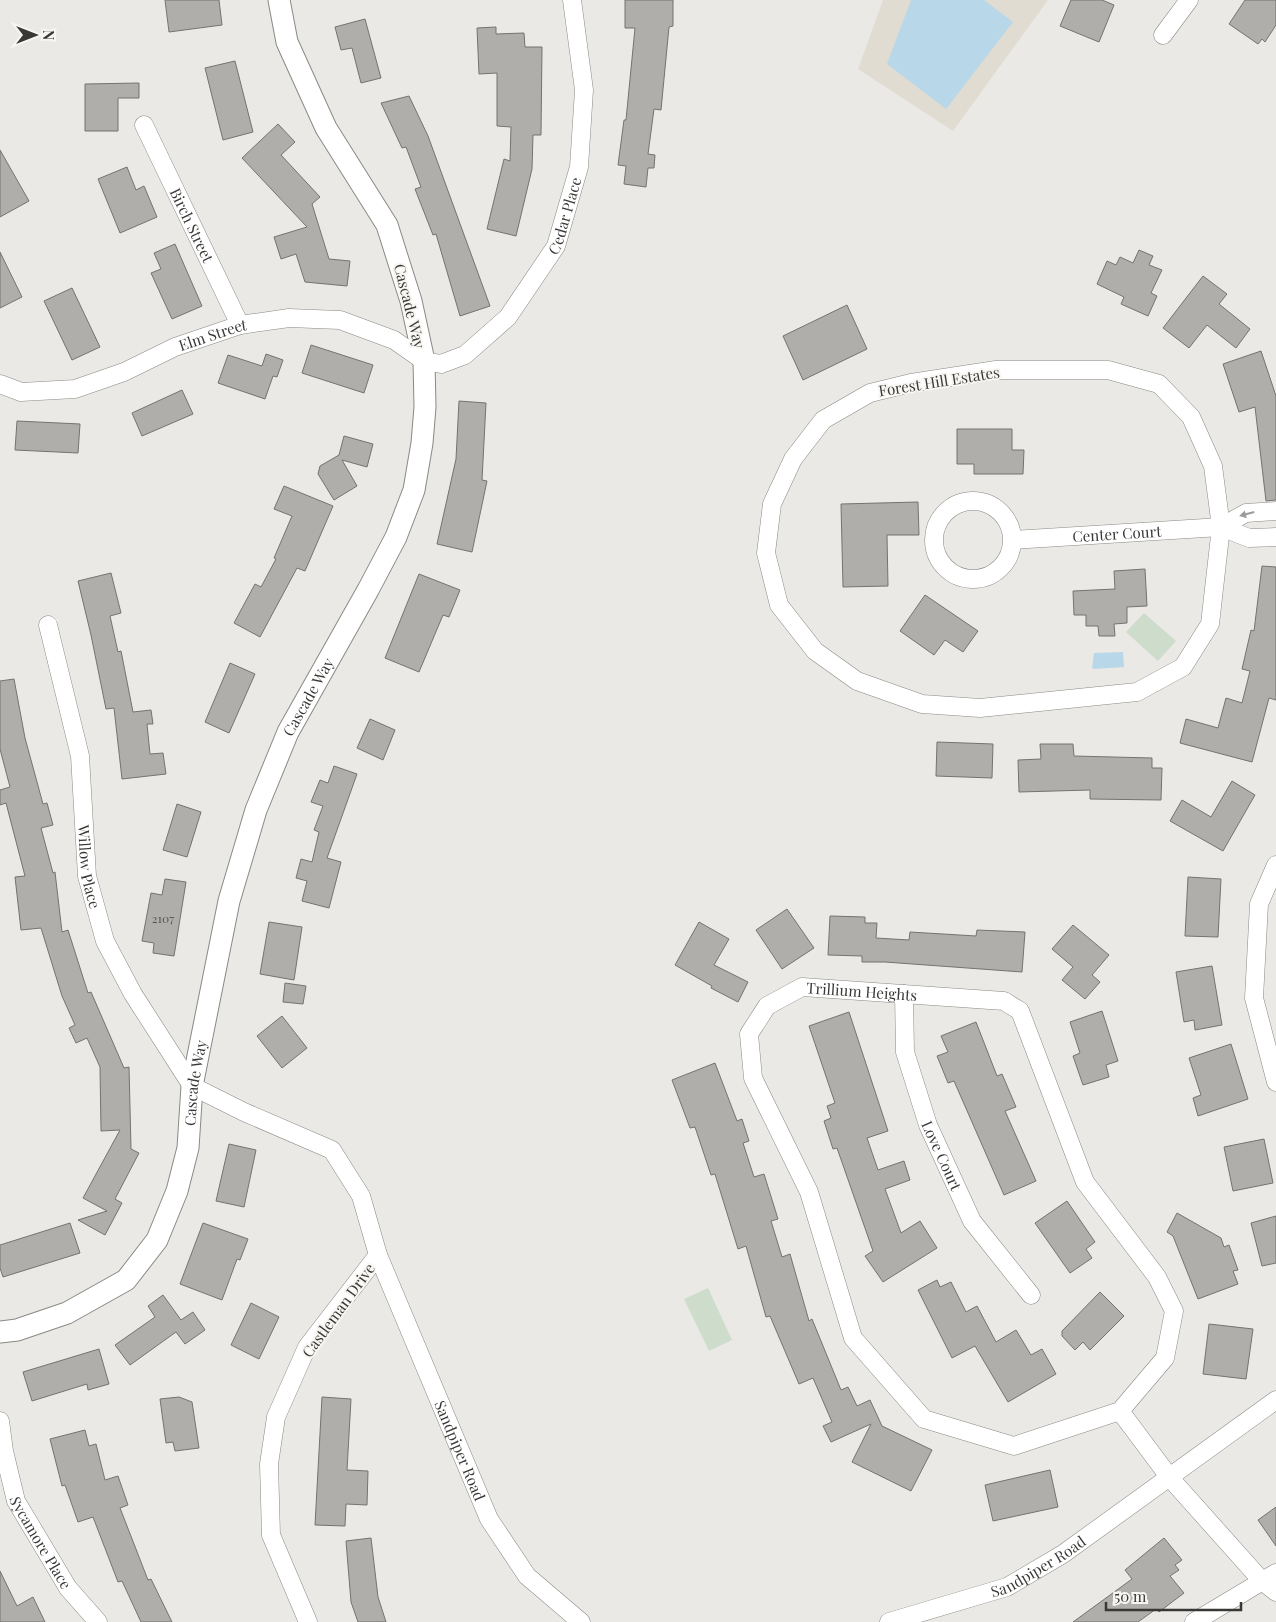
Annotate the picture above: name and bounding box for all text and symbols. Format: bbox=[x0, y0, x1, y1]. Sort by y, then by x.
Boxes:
north arrow bbox=[10, 10, 60, 60]
text: N bbox=[39, 30, 58, 40]
street label: Cedar Place bbox=[543, 175, 586, 259]
street label: Birch Street bbox=[166, 185, 219, 266]
street label: Cascade Way bbox=[390, 262, 430, 351]
street label: Elm Street bbox=[176, 314, 249, 355]
street label: Forest Hill Estates bbox=[877, 362, 1001, 400]
one-way arrow bbox=[1239, 510, 1255, 518]
street label: Center Court bbox=[1072, 521, 1163, 546]
street label: Cascade Way bbox=[278, 654, 338, 739]
street label: Willow Place bbox=[74, 823, 105, 911]
house number: 2107 bbox=[152, 910, 174, 926]
street label: Trillium Heights bbox=[806, 977, 918, 1005]
street label: Cascade Way bbox=[179, 1038, 211, 1126]
street label: Love Court bbox=[917, 1117, 967, 1194]
street label: Castleman Drive bbox=[297, 1259, 379, 1361]
street label: Sandpiper Road bbox=[430, 1397, 490, 1504]
street label: Sycamore Place bbox=[5, 1495, 76, 1593]
street label: Sandpiper Road bbox=[988, 1531, 1090, 1601]
scale bar bbox=[1106, 1580, 1241, 1612]
text: 50 m bbox=[1114, 1586, 1147, 1606]

